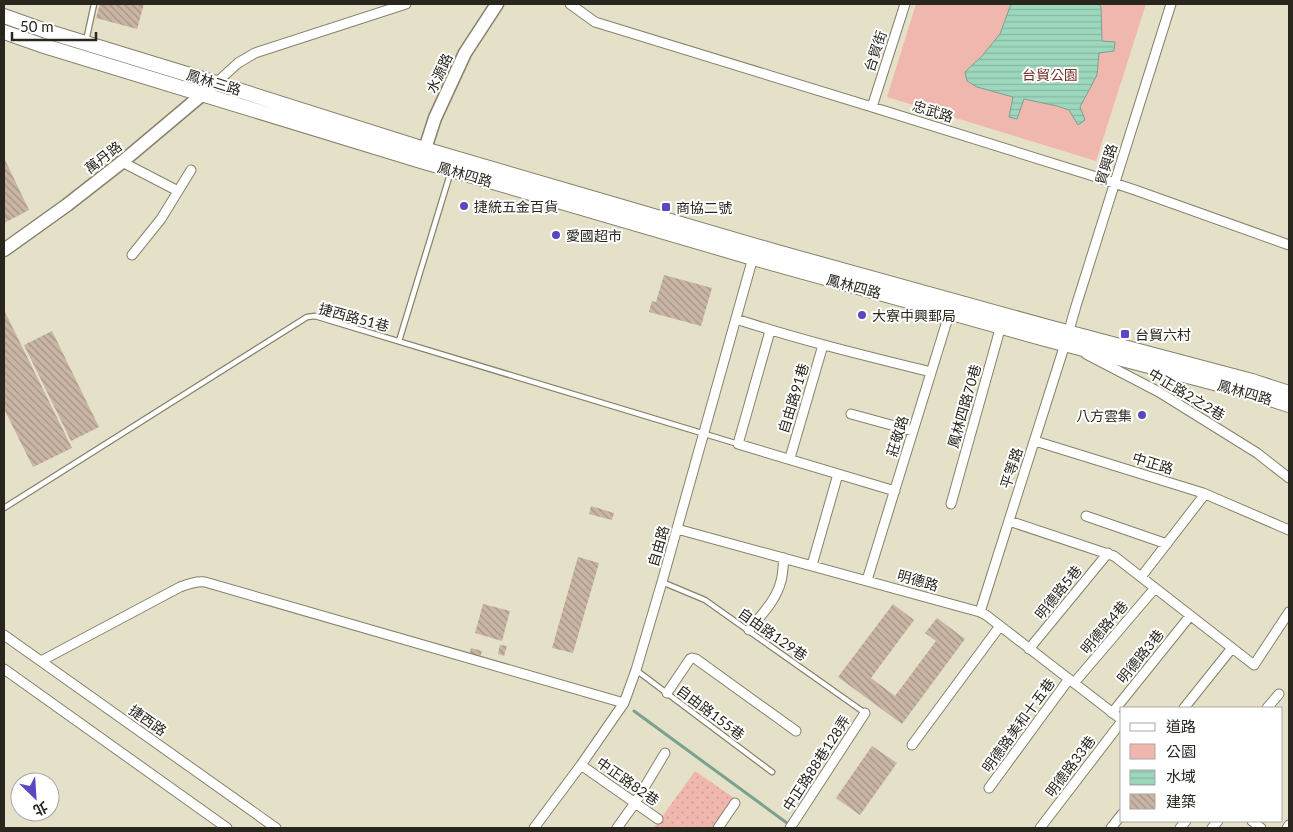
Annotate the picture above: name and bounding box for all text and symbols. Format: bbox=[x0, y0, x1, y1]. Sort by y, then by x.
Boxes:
scale bar bbox=[12, 10, 96, 42]
text: 50 m bbox=[20, 17, 54, 35]
street label: 台貿街 bbox=[860, 28, 890, 74]
street label: 水源路 bbox=[422, 50, 456, 96]
street label: 鳳林三路 bbox=[185, 66, 243, 98]
park label: 台貿公園 bbox=[1022, 66, 1078, 83]
street label: 忠武路 bbox=[910, 97, 956, 125]
street label: 萬丹路 bbox=[81, 137, 125, 177]
street label: 貿興路 bbox=[1092, 141, 1120, 187]
street label: 鳳林四路 bbox=[436, 158, 494, 190]
place label: 捷統五金百貨 bbox=[474, 198, 558, 215]
place label: 商協二號 bbox=[676, 199, 732, 216]
marker: 捷統五金百貨 bbox=[458, 200, 470, 212]
marker: 商協二號 bbox=[660, 201, 672, 213]
place label: 愛國超市 bbox=[566, 227, 622, 244]
marker: 愛國超市 bbox=[550, 229, 562, 241]
street label: 鳳林四路 bbox=[825, 271, 883, 301]
street label: 捷西路51巷 bbox=[317, 299, 391, 335]
place label: 大寮中興郵局 bbox=[872, 307, 956, 324]
marker: 大寮中興郵局 bbox=[856, 309, 868, 321]
place label: 台貿六村 bbox=[1135, 326, 1191, 343]
marker: 台貿六村 bbox=[1119, 328, 1131, 340]
street label: 自由路91巷 bbox=[774, 361, 812, 435]
street label: 鳳林四路70巷 bbox=[944, 362, 984, 450]
street label: 中正路2之2巷 bbox=[1146, 365, 1228, 423]
street label: 鳳林四路 bbox=[1216, 376, 1274, 408]
place label: 八方雲集 bbox=[1076, 407, 1132, 424]
marker: 八方雲集 bbox=[1136, 409, 1148, 421]
street label: 莊敬路 bbox=[883, 413, 911, 459]
street label: 平等路 bbox=[996, 445, 1026, 491]
street label: 中正路 bbox=[1130, 449, 1176, 477]
street label: 自由路 bbox=[644, 523, 672, 569]
street label: 明德路5巷 bbox=[1031, 562, 1085, 622]
street label: 明德路 bbox=[895, 566, 941, 594]
street label: 明德路4巷 bbox=[1077, 597, 1131, 657]
street label: 自由路129巷 bbox=[735, 604, 811, 664]
street label: 明德路3巷 bbox=[1113, 626, 1167, 686]
street label: 明德路美和十五巷 bbox=[978, 675, 1058, 775]
street label: 自由路155巷 bbox=[674, 681, 748, 743]
street label: 捷西路 bbox=[126, 701, 170, 739]
legend bbox=[1120, 707, 1283, 822]
street label: 中正路88巷128弄 bbox=[779, 712, 853, 814]
text: 道路 bbox=[1166, 717, 1196, 735]
street label: 明德路33巷 bbox=[1041, 732, 1099, 800]
text: 公園 bbox=[1166, 742, 1196, 760]
street label: 中正路82巷 bbox=[594, 753, 662, 809]
text: 水域 bbox=[1166, 767, 1196, 785]
north arrow bbox=[10, 772, 60, 822]
text: 建築 bbox=[1166, 792, 1196, 810]
text: 北 bbox=[31, 799, 51, 820]

